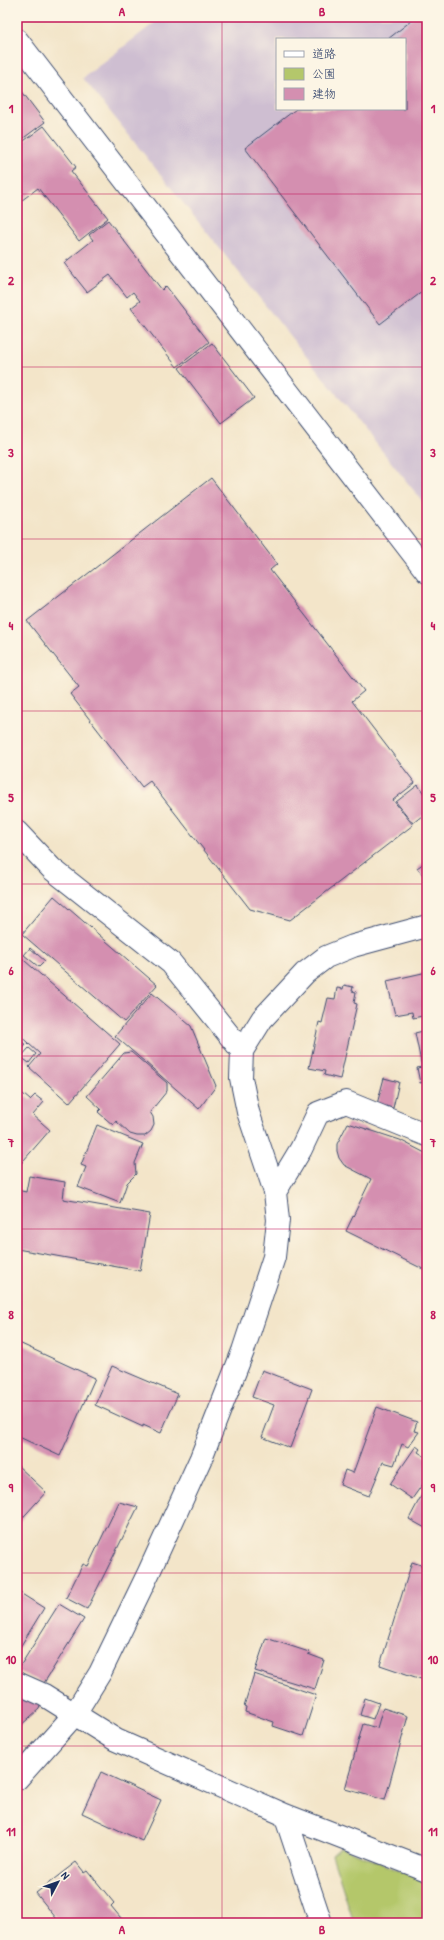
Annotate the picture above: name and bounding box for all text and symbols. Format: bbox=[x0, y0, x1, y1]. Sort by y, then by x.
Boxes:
text: A bbox=[119, 2, 126, 20]
text: B bbox=[319, 2, 326, 20]
legend bbox=[276, 38, 406, 110]
text: 道路 bbox=[312, 45, 336, 62]
text: 公園 bbox=[312, 65, 336, 82]
text: 建物 bbox=[312, 85, 336, 102]
text: 1 bbox=[9, 99, 14, 117]
text: 1 bbox=[431, 99, 436, 117]
text: 2 bbox=[8, 271, 15, 289]
text: 2 bbox=[430, 271, 437, 289]
text: 3 bbox=[8, 443, 14, 461]
text: 3 bbox=[430, 443, 436, 461]
text: 4 bbox=[9, 616, 14, 634]
text: 4 bbox=[431, 616, 436, 634]
text: 5 bbox=[8, 788, 14, 806]
text: 5 bbox=[430, 788, 436, 806]
text: 6 bbox=[8, 961, 14, 979]
text: 6 bbox=[430, 961, 436, 979]
text: 7 bbox=[7, 1133, 15, 1151]
text: 7 bbox=[429, 1133, 437, 1151]
text: 8 bbox=[8, 1305, 14, 1323]
text: 8 bbox=[430, 1305, 436, 1323]
text: 9 bbox=[9, 1478, 14, 1496]
text: 9 bbox=[431, 1478, 436, 1496]
text: 10 bbox=[6, 1650, 16, 1668]
text: 10 bbox=[428, 1650, 438, 1668]
text: 11 bbox=[6, 1822, 16, 1840]
text: 11 bbox=[428, 1822, 438, 1840]
north arrow bbox=[38, 1862, 78, 1902]
text: N bbox=[58, 1869, 73, 1882]
text: A bbox=[119, 1920, 126, 1938]
text: B bbox=[319, 1920, 326, 1938]

